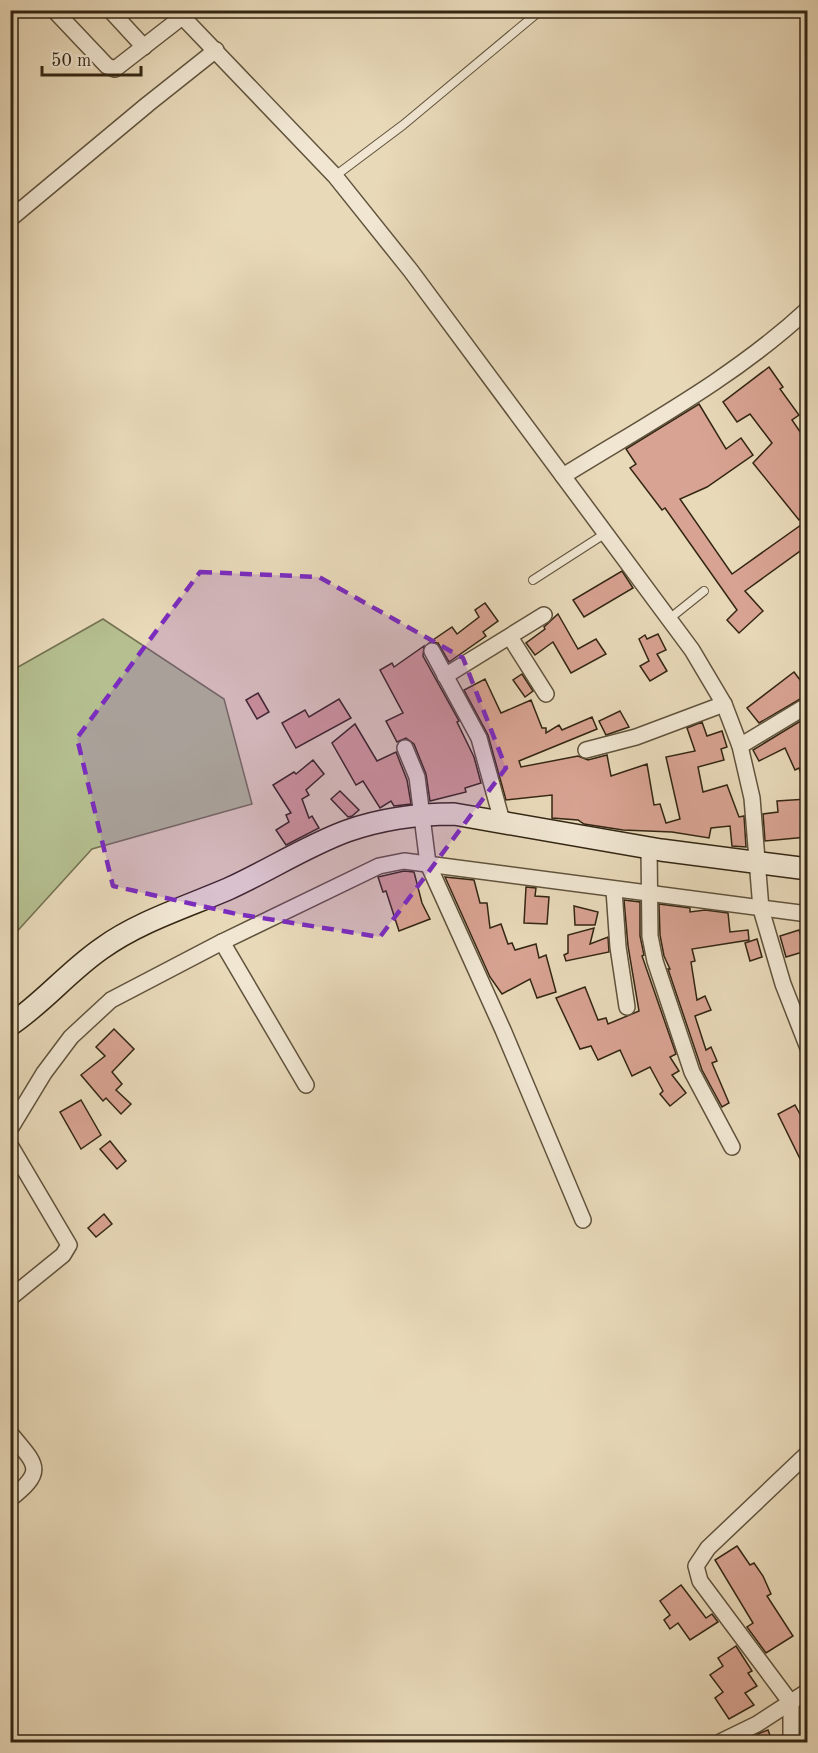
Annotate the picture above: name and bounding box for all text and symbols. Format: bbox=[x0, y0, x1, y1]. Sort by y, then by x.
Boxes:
scale bar bbox=[42, 39, 141, 77]
text: 50 m bbox=[51, 52, 91, 70]

